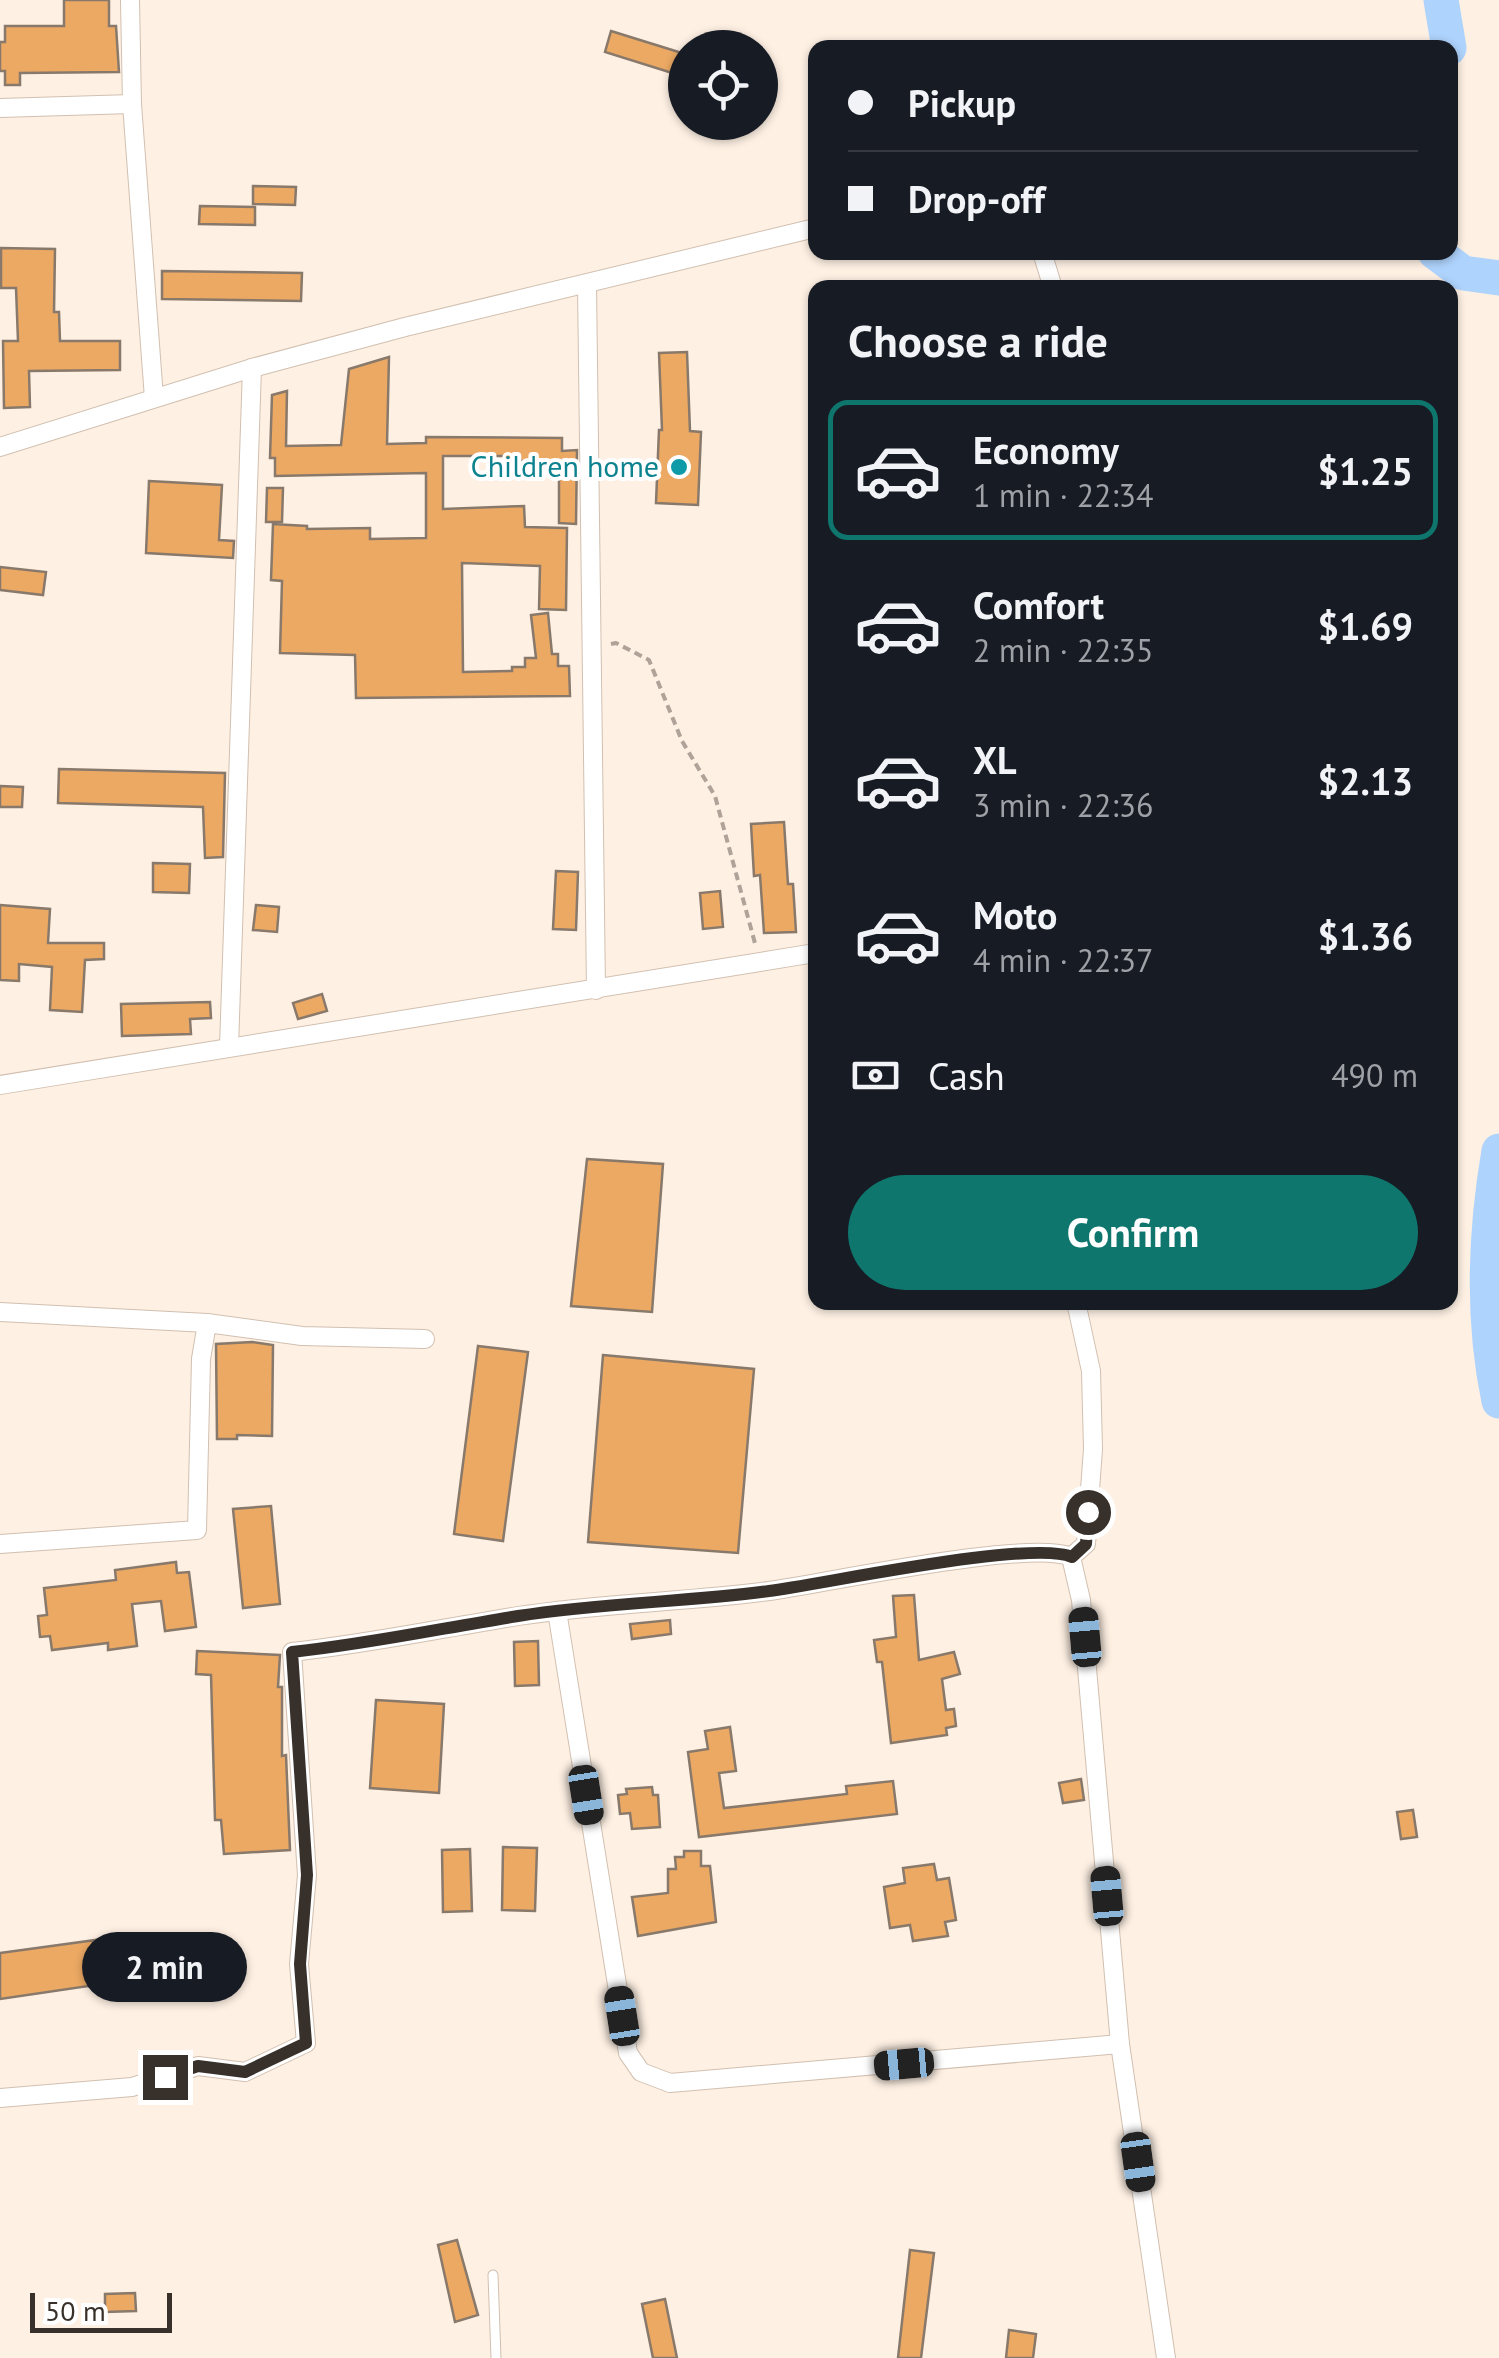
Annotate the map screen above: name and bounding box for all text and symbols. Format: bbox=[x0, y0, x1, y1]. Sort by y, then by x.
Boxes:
map controls bbox=[668, 30, 778, 140]
button: locate bbox=[668, 30, 778, 140]
text: Pickup bbox=[908, 78, 1016, 127]
text: Drop-off bbox=[908, 174, 1045, 223]
text: Choose a ride bbox=[848, 311, 1108, 369]
icon: car bbox=[853, 425, 943, 515]
text: Economy bbox=[973, 425, 1119, 474]
place label: Children home bbox=[471, 446, 659, 485]
text: $1.25 bbox=[1317, 446, 1413, 495]
marker: Children home bbox=[668, 456, 690, 478]
text: 1 min · 22:34 bbox=[973, 474, 1153, 516]
icon: car bbox=[853, 580, 943, 670]
text: Comfort bbox=[973, 580, 1104, 629]
text: $1.69 bbox=[1317, 601, 1413, 650]
text: 2 min · 22:35 bbox=[973, 629, 1153, 671]
icon: car bbox=[853, 735, 943, 825]
text: XL bbox=[973, 735, 1017, 784]
text: $2.13 bbox=[1317, 756, 1413, 805]
text: 3 min · 22:36 bbox=[973, 784, 1153, 826]
icon: car bbox=[853, 890, 943, 980]
text: Moto bbox=[973, 890, 1057, 939]
text: $1.36 bbox=[1317, 911, 1413, 960]
text: 4 min · 22:37 bbox=[973, 939, 1153, 981]
icon: cash bbox=[848, 1048, 903, 1103]
text: Cash bbox=[928, 1051, 1005, 1100]
text: 490 m bbox=[1331, 1054, 1418, 1096]
button: Confirm bbox=[848, 1175, 1418, 1290]
route start bbox=[1066, 1490, 1111, 1535]
car bbox=[1067, 1606, 1103, 1668]
car bbox=[566, 1763, 606, 1827]
car bbox=[1089, 1865, 1125, 1927]
callout: 2 min bbox=[82, 1932, 248, 2002]
text: 2 min bbox=[125, 1946, 204, 1988]
car bbox=[602, 1984, 642, 2048]
car bbox=[873, 2046, 935, 2082]
route end bbox=[143, 2055, 188, 2100]
car bbox=[1119, 2130, 1157, 2194]
scale bar bbox=[30, 2288, 172, 2332]
text: 50 m bbox=[45, 2292, 106, 2329]

